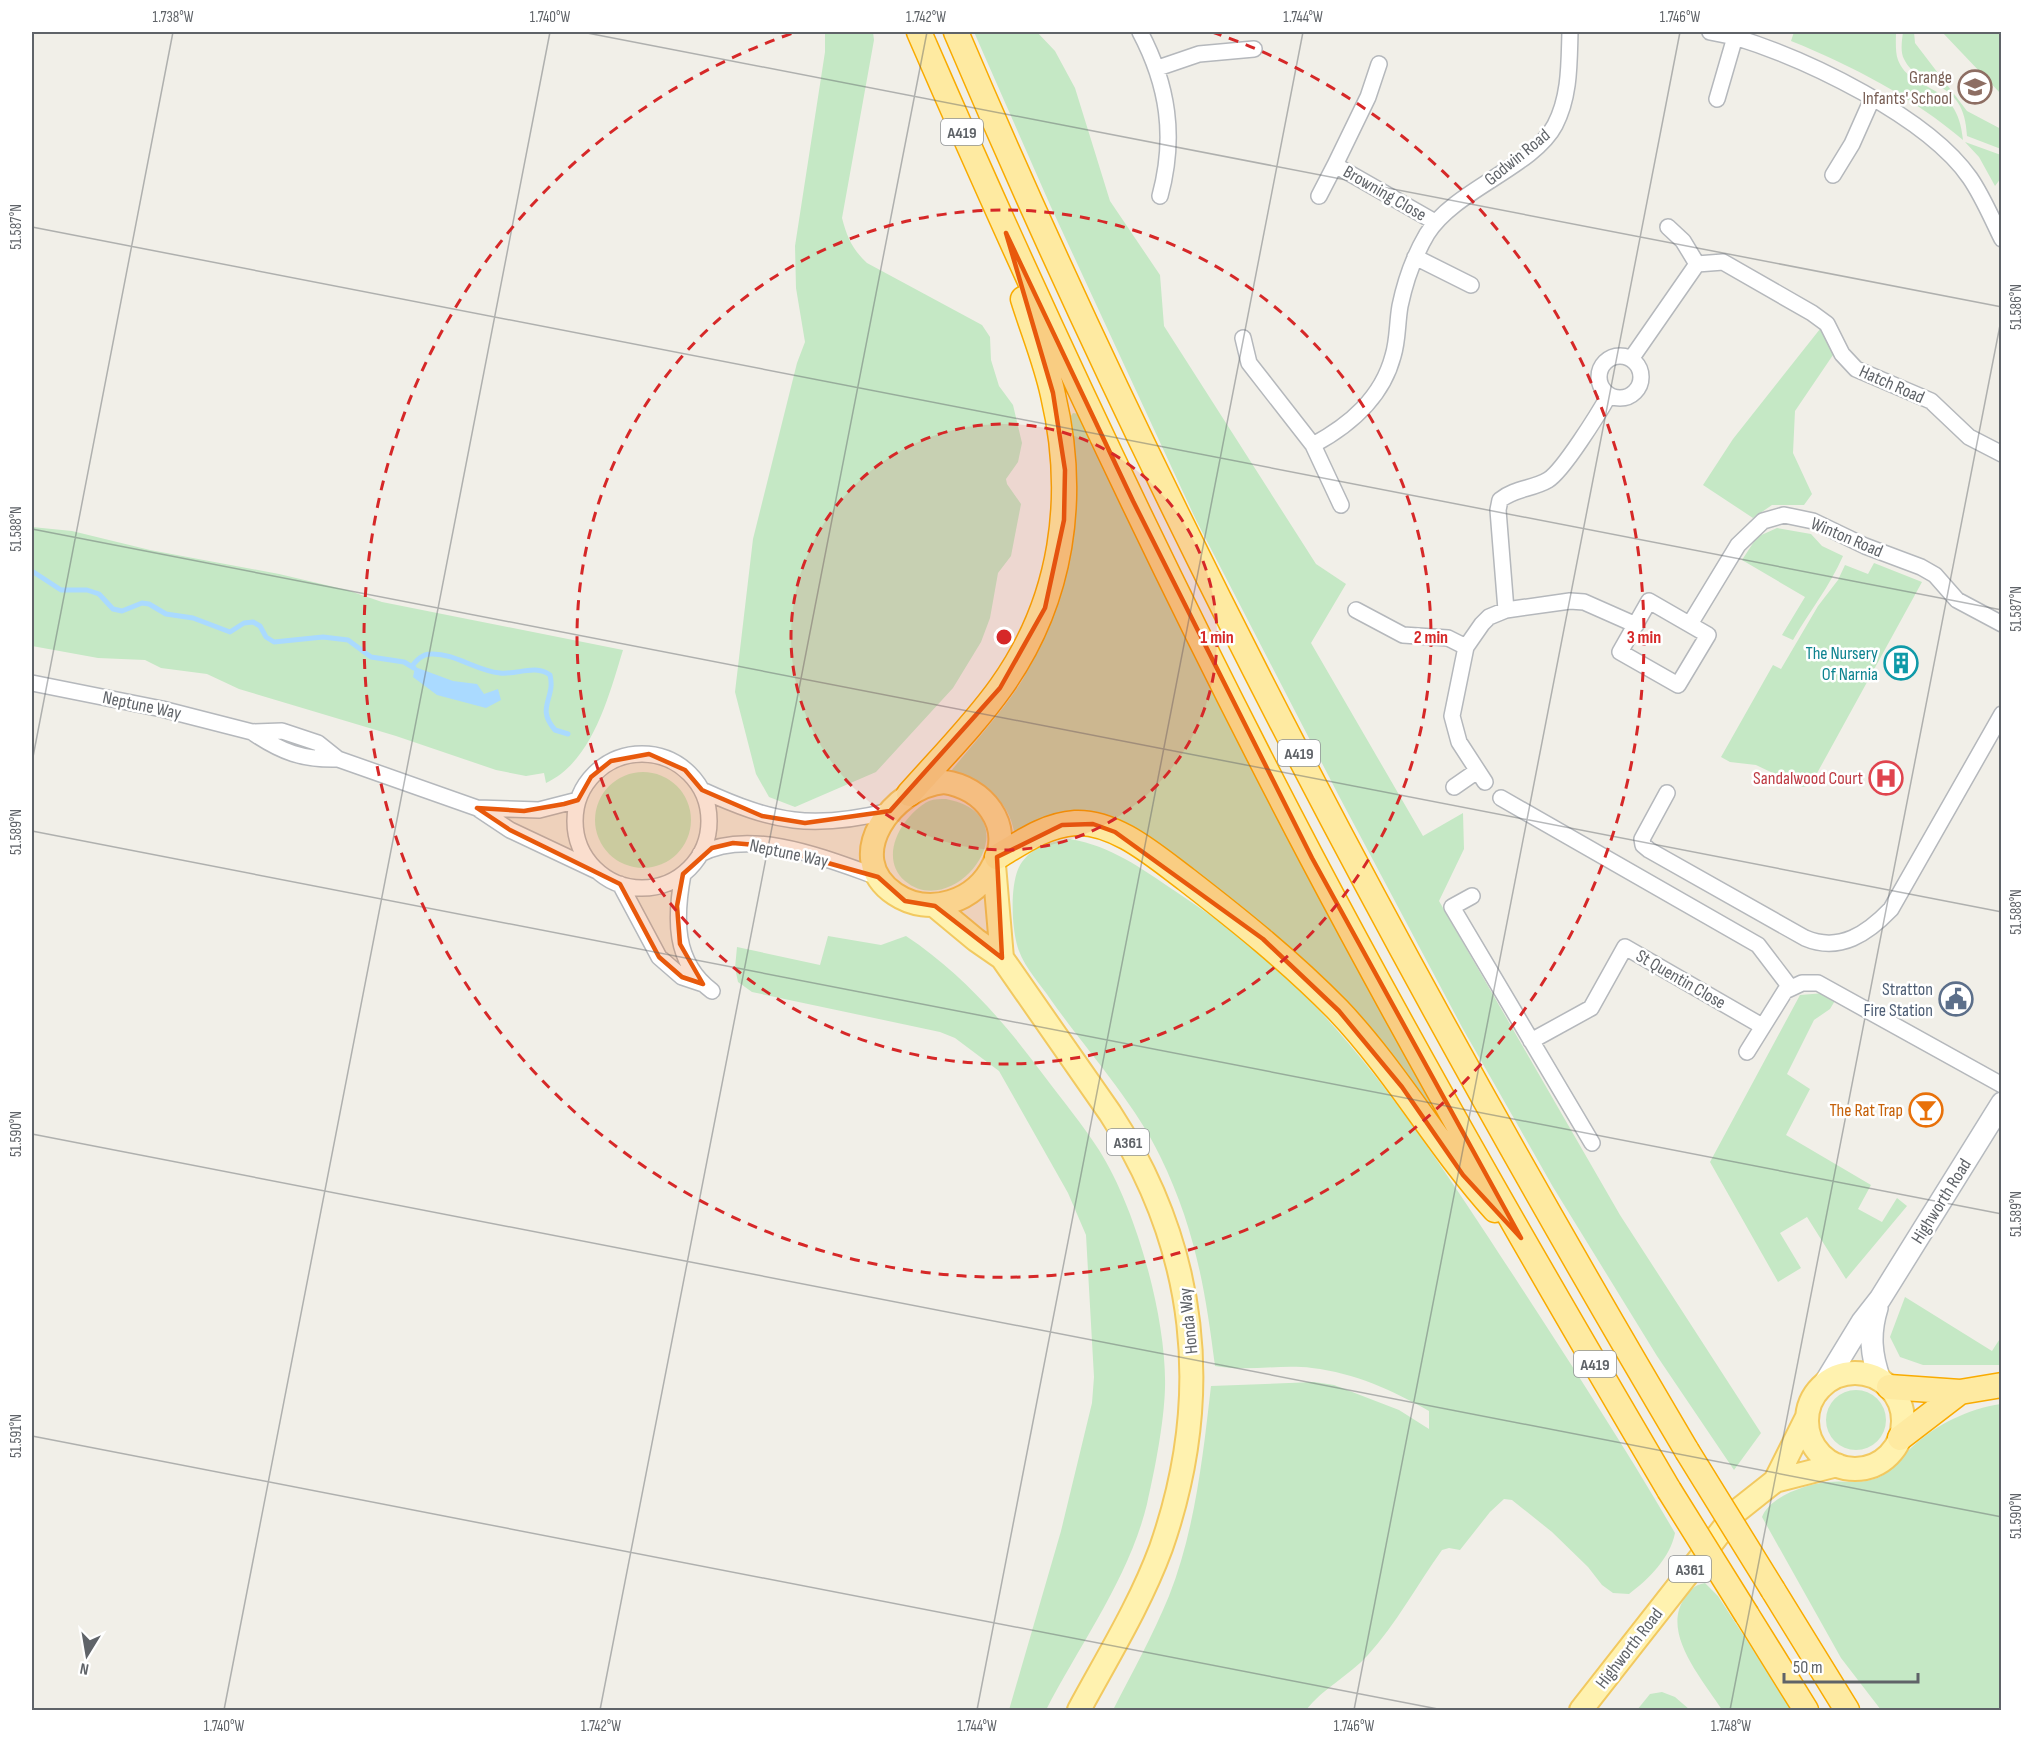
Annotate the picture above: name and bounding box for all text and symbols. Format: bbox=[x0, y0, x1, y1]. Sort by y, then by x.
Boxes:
text: 1.738°W bbox=[153, 8, 194, 27]
text: 1.740°W bbox=[530, 8, 570, 27]
text: 1.742°W bbox=[906, 8, 946, 27]
text: 1.744°W bbox=[1283, 8, 1323, 27]
text: 1.746°W bbox=[1660, 8, 1700, 27]
place label: Grange Infants' School bbox=[1862, 67, 1952, 109]
school or university icon: Grange Infants' School bbox=[1957, 69, 1993, 105]
road number: A419 bbox=[941, 119, 983, 145]
street label: Godwin Road bbox=[1480, 125, 1554, 190]
street label: Browning Close bbox=[1339, 161, 1430, 226]
text: 51.587°N bbox=[7, 204, 26, 250]
text: 51.586°N bbox=[2007, 284, 2026, 330]
street label: Hatch Road bbox=[1856, 361, 1928, 408]
text: 51.588°N bbox=[7, 506, 26, 552]
street label: Winton Road bbox=[1808, 513, 1886, 562]
text: 51.587°N bbox=[2007, 586, 2026, 632]
centre of rings bbox=[994, 627, 1014, 647]
text: 1 min bbox=[1200, 627, 1234, 648]
text: 2 min bbox=[1414, 627, 1448, 648]
text: 3 min bbox=[1627, 627, 1661, 648]
place label: The Nursery Of Narnia bbox=[1805, 643, 1878, 685]
building icon: The Nursery Of Narnia bbox=[1883, 645, 1919, 681]
street label: Neptune Way bbox=[101, 687, 183, 724]
road number: A419 bbox=[1278, 740, 1320, 766]
hospital icon: Sandalwood Court bbox=[1868, 760, 1904, 796]
place label: Sandalwood Court bbox=[1753, 768, 1864, 789]
text: 51.589°N bbox=[7, 809, 26, 855]
street label: Neptune Way bbox=[748, 835, 830, 872]
text: 51.588°N bbox=[2007, 889, 2026, 935]
street label: St Quentin Close bbox=[1632, 945, 1729, 1014]
place label: Stratton Fire Station bbox=[1864, 979, 1933, 1021]
public building icon: Stratton Fire Station bbox=[1938, 981, 1974, 1017]
bar icon: The Rat Trap bbox=[1908, 1092, 1944, 1128]
place label: The Rat Trap bbox=[1829, 1100, 1903, 1121]
text: 51.590°N bbox=[7, 1111, 26, 1157]
road number: A361 bbox=[1107, 1129, 1149, 1155]
street label: Highworth Road bbox=[1907, 1155, 1976, 1248]
text: 51.589°N bbox=[2007, 1191, 2026, 1237]
street label: Honda Way bbox=[1175, 1287, 1202, 1355]
road number: A419 bbox=[1574, 1351, 1616, 1377]
text: 51.591°N bbox=[7, 1414, 26, 1458]
text: 51.590°N bbox=[2007, 1493, 2026, 1539]
road number: A361 bbox=[1669, 1556, 1711, 1582]
street label: Highworth Road bbox=[1591, 1604, 1667, 1693]
north arrow bbox=[57, 1625, 117, 1685]
scale bar bbox=[1784, 1646, 1918, 1684]
text: 50 m bbox=[1793, 1657, 1823, 1678]
text: N bbox=[78, 1658, 90, 1678]
text: 1.740°W bbox=[204, 1717, 244, 1736]
text: 1.742°W bbox=[581, 1717, 621, 1736]
text: 1.744°W bbox=[957, 1717, 997, 1736]
text: 1.746°W bbox=[1334, 1717, 1374, 1736]
text: 1.748°W bbox=[1711, 1717, 1751, 1736]

